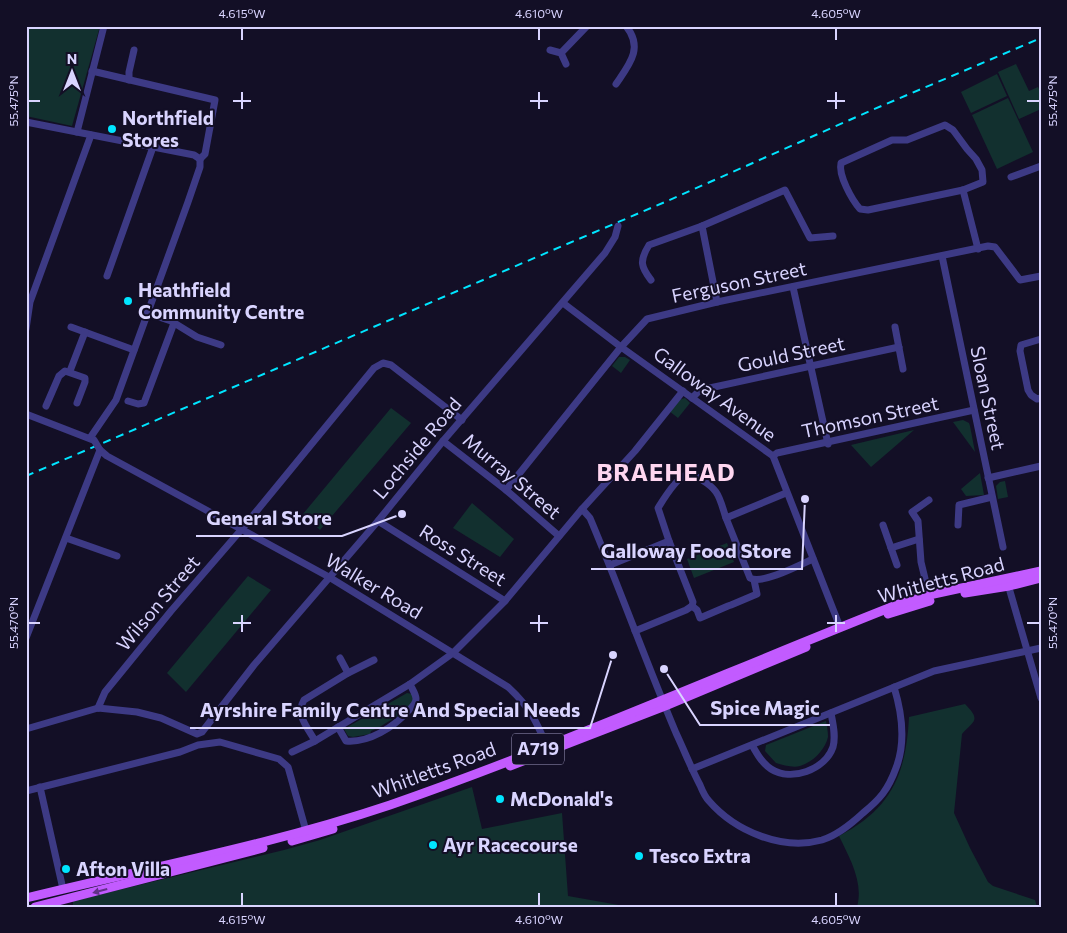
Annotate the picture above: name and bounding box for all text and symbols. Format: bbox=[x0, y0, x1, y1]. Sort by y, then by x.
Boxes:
text: 4.615°W bbox=[219, 6, 265, 20]
text: 4.610°W bbox=[515, 6, 563, 20]
text: 4.605°W bbox=[811, 6, 861, 20]
north arrow bbox=[48, 48, 98, 98]
text: N bbox=[67, 50, 77, 67]
text: 55.475°N bbox=[6, 75, 20, 127]
text: 55.475°N bbox=[1045, 75, 1059, 127]
place label: Northfield Stores bbox=[122, 106, 214, 151]
marker: Northfield Stores bbox=[106, 123, 118, 135]
street label: Ferguson Street bbox=[669, 256, 809, 307]
place label: Heathfield Community Centre bbox=[138, 278, 304, 323]
marker: Heathfield Community Centre bbox=[122, 295, 134, 307]
street label: Gould Street bbox=[735, 331, 847, 376]
street label: Galloway Avenue bbox=[649, 341, 781, 446]
street label: Sloan Street bbox=[966, 344, 1011, 452]
street label: Thomson Street bbox=[799, 391, 941, 442]
street label: Lochside Road bbox=[368, 392, 466, 503]
street label: Murray Street bbox=[459, 428, 566, 523]
district label: BRAEHEAD bbox=[596, 457, 736, 486]
callout: General Store bbox=[196, 501, 342, 536]
text: General Store bbox=[206, 505, 332, 529]
street label: Ross Street bbox=[416, 519, 511, 590]
callout: Galloway Food Store bbox=[591, 534, 802, 569]
text: Galloway Food Store bbox=[601, 538, 791, 562]
street label: Walker Road bbox=[322, 548, 427, 623]
street label: Wilson Street bbox=[111, 550, 204, 655]
street label: Whitletts Road bbox=[875, 552, 1007, 607]
text: 55.470°N bbox=[6, 597, 20, 649]
text: 55.470°N bbox=[1045, 597, 1059, 649]
callout: Spice Magic bbox=[700, 690, 830, 725]
callout: Ayrshire Family Centre And Special Needs bbox=[190, 693, 590, 728]
text: Spice Magic bbox=[710, 695, 820, 719]
text: Ayrshire Family Centre And Special Needs bbox=[200, 697, 580, 721]
road number: A719 bbox=[512, 734, 564, 764]
street label: Whitletts Road bbox=[369, 737, 499, 803]
place label: McDonald's bbox=[510, 787, 613, 810]
marker: McDonald's bbox=[494, 793, 506, 805]
place label: Ayr Racecourse bbox=[443, 833, 578, 856]
marker: Ayr Racecourse bbox=[427, 839, 439, 851]
place label: Tesco Extra bbox=[649, 844, 751, 867]
marker: Tesco Extra bbox=[633, 850, 645, 862]
place label: Afton Villa bbox=[76, 857, 170, 880]
marker: Afton Villa bbox=[60, 863, 72, 875]
one-way arrow bbox=[92, 887, 107, 895]
text: 4.615°W bbox=[219, 912, 265, 926]
text: 4.610°W bbox=[515, 912, 563, 926]
text: 4.605°W bbox=[811, 912, 861, 926]

